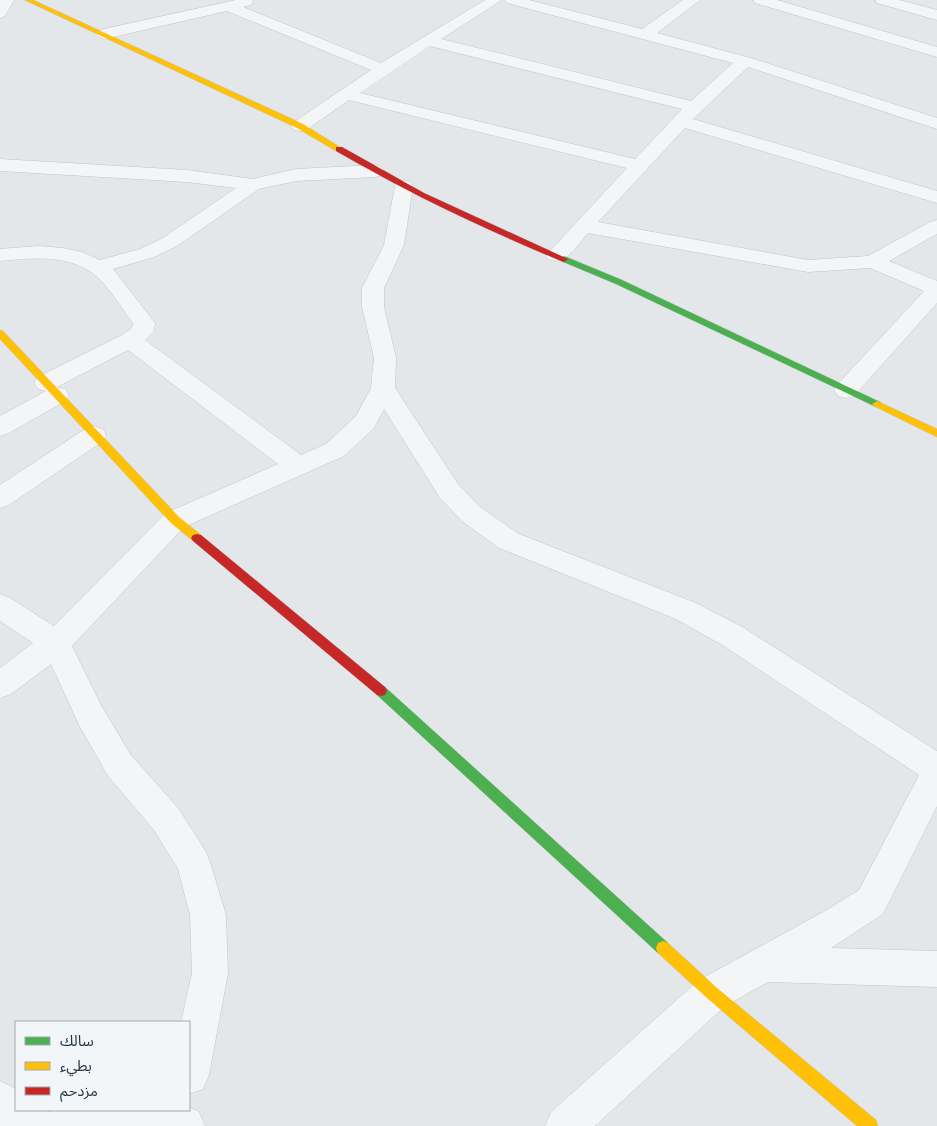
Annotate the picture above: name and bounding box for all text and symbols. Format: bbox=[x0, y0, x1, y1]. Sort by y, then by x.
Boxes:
legend bbox=[15, 1021, 190, 1111]
text: سالك bbox=[60, 1031, 94, 1050]
text: بطيء bbox=[60, 1056, 92, 1077]
text: مزدحم bbox=[60, 1081, 98, 1102]

